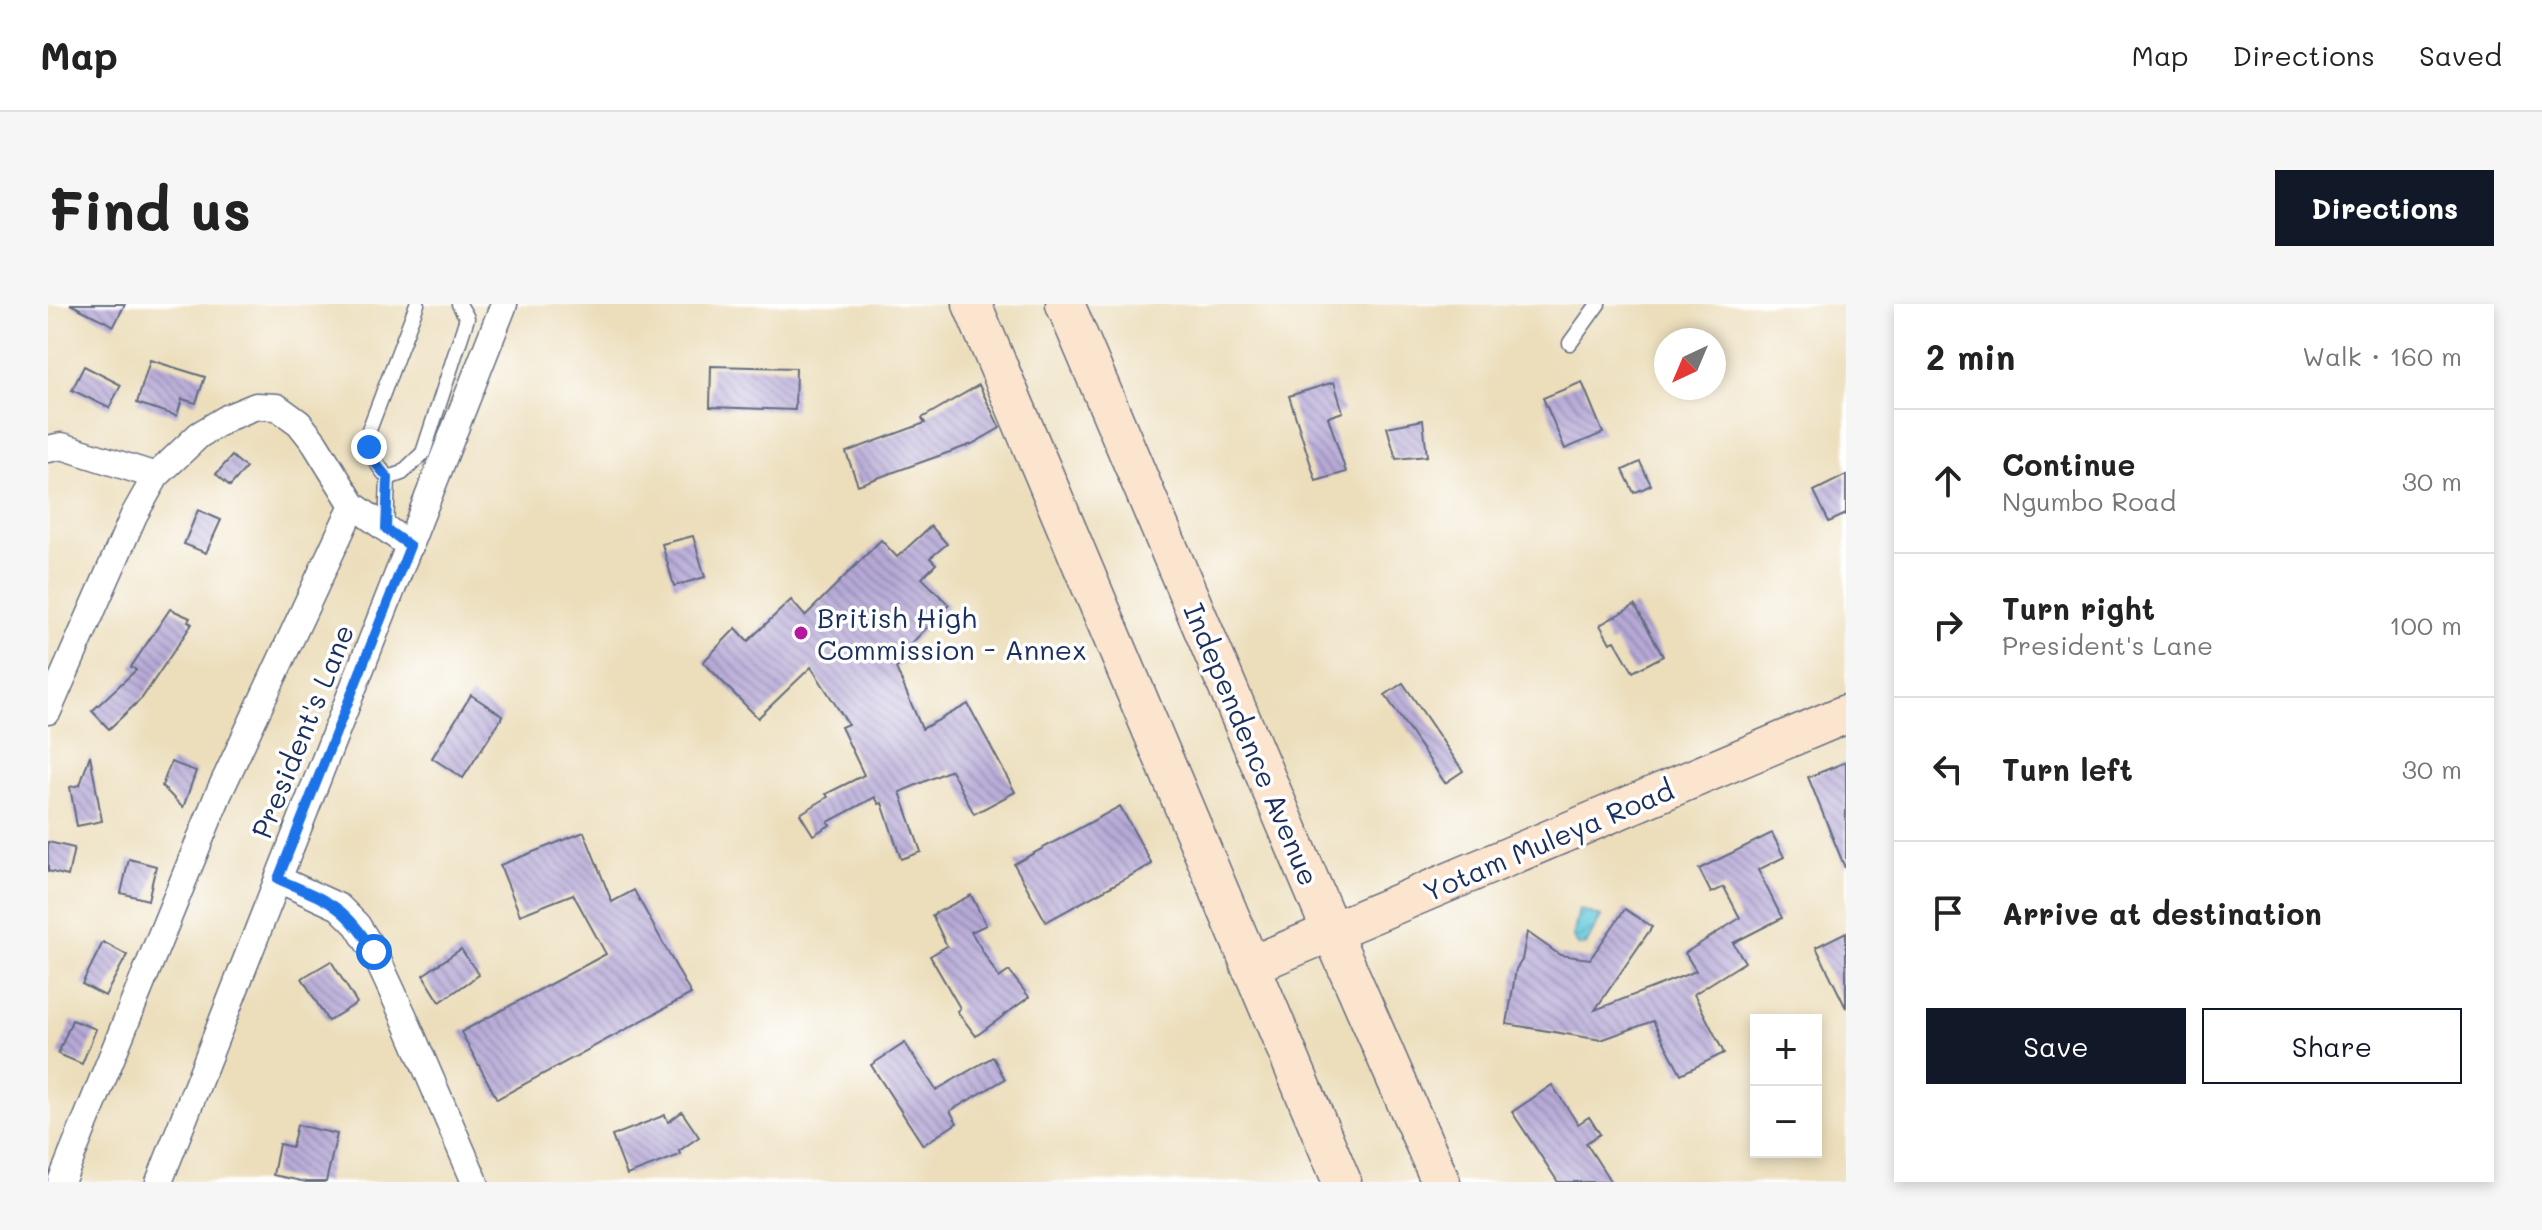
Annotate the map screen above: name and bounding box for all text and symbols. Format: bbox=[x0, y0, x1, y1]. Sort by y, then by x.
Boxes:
text: Map bbox=[40, 30, 118, 80]
text: Map bbox=[2132, 37, 2189, 73]
text: Directions bbox=[2233, 37, 2375, 73]
text: Saved bbox=[2419, 37, 2502, 73]
button: Directions bbox=[2275, 170, 2494, 246]
text: Find us bbox=[48, 172, 251, 245]
north arrow bbox=[1654, 328, 1726, 400]
text: 2 min bbox=[1926, 334, 2015, 379]
text: Walk · 160 m bbox=[2302, 339, 2462, 373]
route end bbox=[351, 429, 387, 465]
text: Continue bbox=[2002, 444, 2135, 484]
icon: ahead bbox=[1926, 459, 1970, 503]
text: 30 m bbox=[2402, 464, 2462, 498]
text: Ngumbo Road bbox=[2002, 484, 2176, 518]
text: Turn right bbox=[2002, 588, 2155, 628]
street label: Independence Avenue bbox=[1176, 597, 1328, 891]
place label: British High Commission - Annex bbox=[817, 599, 1086, 667]
icon: right bbox=[1926, 603, 1970, 647]
text: 100 m bbox=[2389, 608, 2462, 642]
street label: President's Lane bbox=[243, 619, 361, 843]
marker: British High Commission - Annex bbox=[792, 624, 810, 642]
text: President's Lane bbox=[2002, 628, 2213, 662]
icon: left bbox=[1926, 747, 1970, 791]
text: Turn left bbox=[2002, 749, 2133, 789]
text: 30 m bbox=[2402, 752, 2462, 786]
street label: Yotam Muleya Road bbox=[1417, 771, 1679, 909]
icon: arrive bbox=[1926, 891, 1970, 935]
text: Arrive at destination bbox=[2002, 893, 2322, 933]
route start bbox=[356, 934, 392, 970]
button: Save bbox=[1926, 1008, 2186, 1084]
button: Share bbox=[2202, 1008, 2462, 1084]
map controls bbox=[1750, 1014, 1822, 1158]
button: + bbox=[1750, 1014, 1822, 1086]
button: − bbox=[1750, 1086, 1822, 1158]

